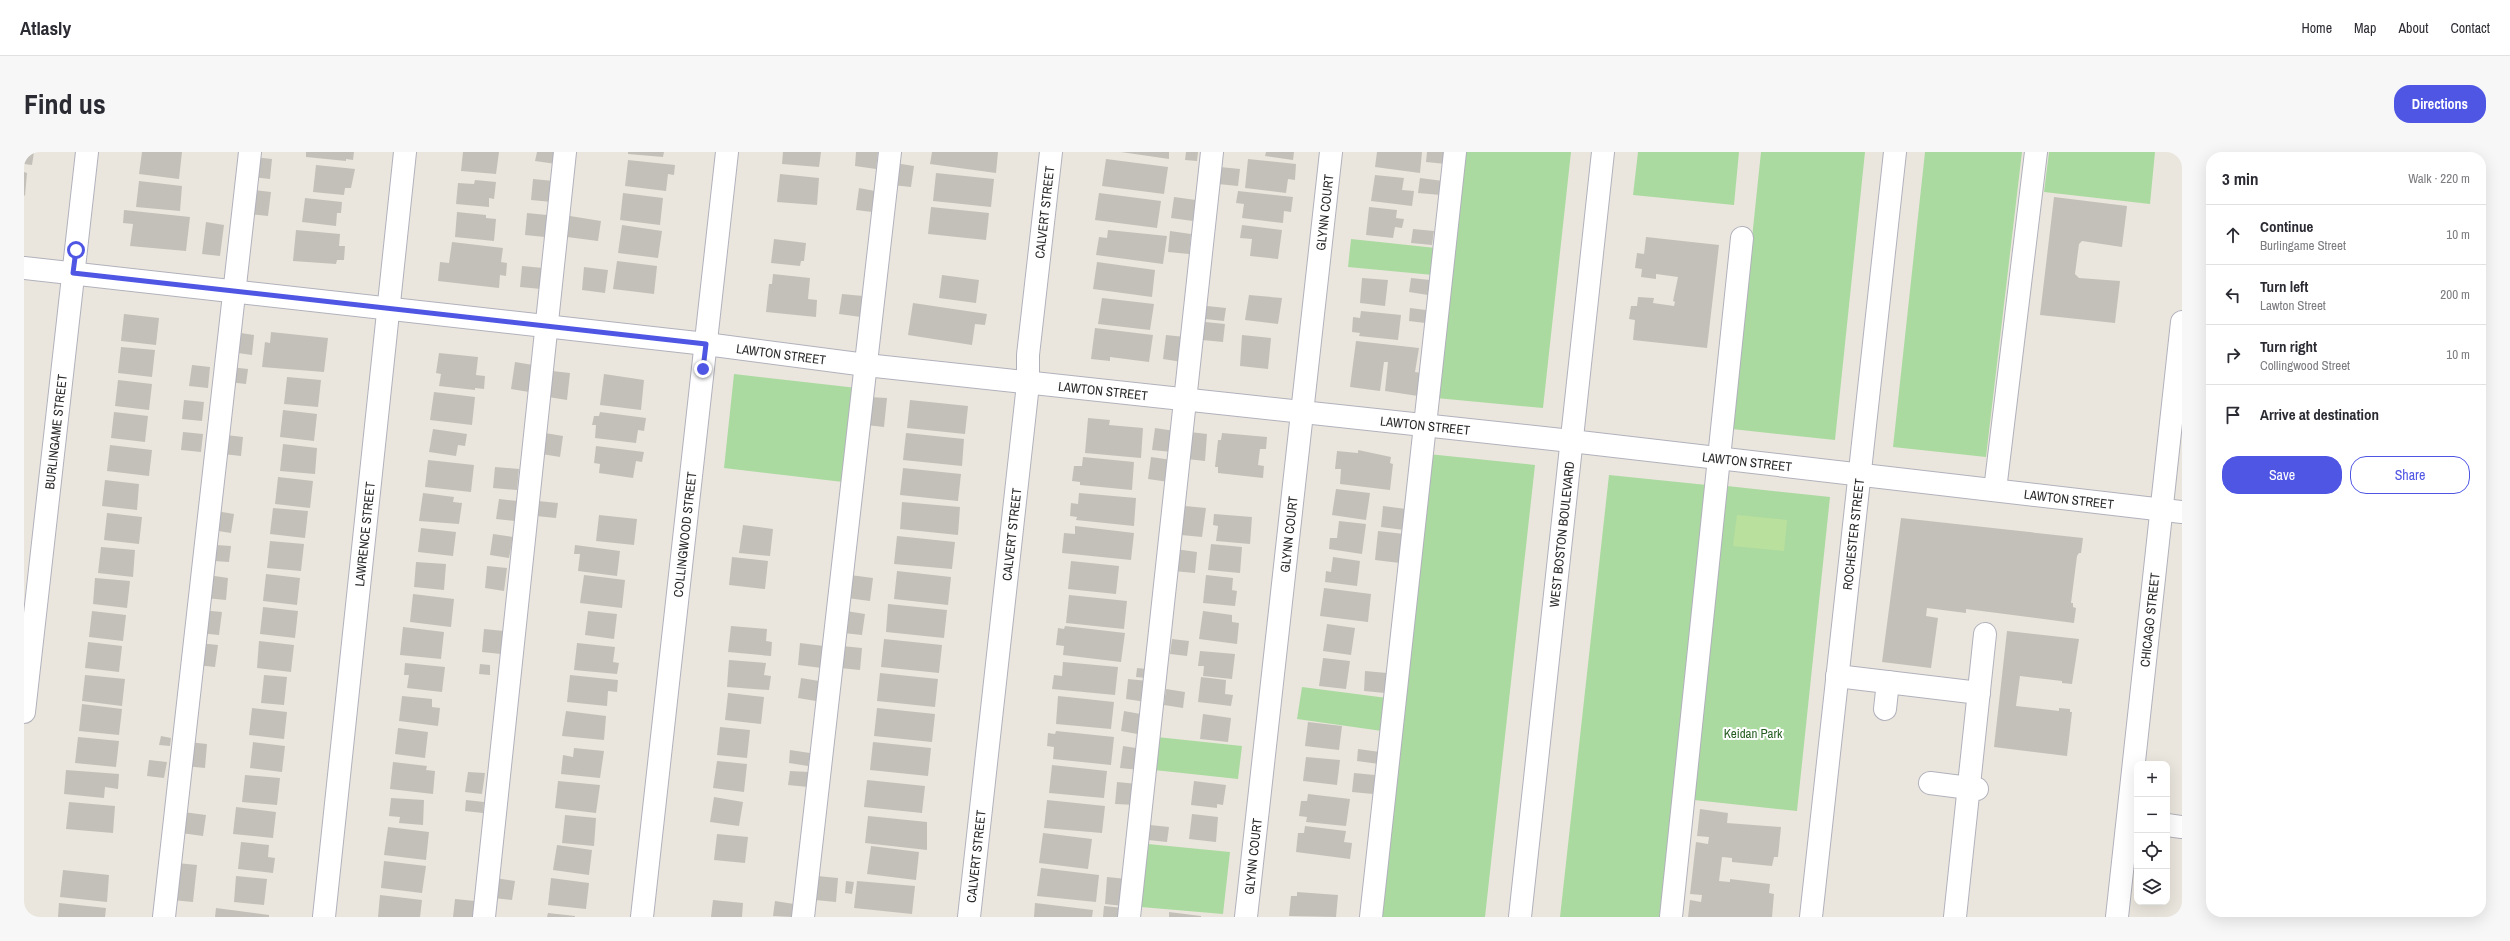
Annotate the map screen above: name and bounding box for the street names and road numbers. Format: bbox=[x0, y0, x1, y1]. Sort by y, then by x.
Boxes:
street label: CALVERT STREET bbox=[1031, 164, 1058, 259]
street label: GLYNN COURT bbox=[1312, 173, 1338, 251]
street label: LAWTON STREET bbox=[735, 340, 827, 369]
street label: BURLINGAME STREET bbox=[41, 373, 71, 490]
street label: LAWTON STREET bbox=[1057, 378, 1149, 404]
street label: LAWTON STREET bbox=[1379, 412, 1471, 439]
street label: LAWTON STREET bbox=[1701, 448, 1793, 476]
street label: WEST BOSTON BOULEVARD bbox=[1546, 460, 1578, 608]
street label: COLLINGWOOD STREET bbox=[670, 470, 700, 598]
street label: ROCHESTER STREET bbox=[1839, 477, 1868, 591]
street label: LAWRENCE STREET bbox=[351, 481, 379, 587]
street label: LAWTON STREET bbox=[2023, 486, 2115, 513]
street label: CALVERT STREET bbox=[998, 487, 1025, 582]
street label: GLYNN COURT bbox=[1276, 495, 1302, 573]
street label: CHICAGO STREET bbox=[2136, 571, 2164, 668]
street label: CALVERT STREET bbox=[963, 809, 990, 904]
street label: GLYNN COURT bbox=[1241, 817, 1266, 895]

